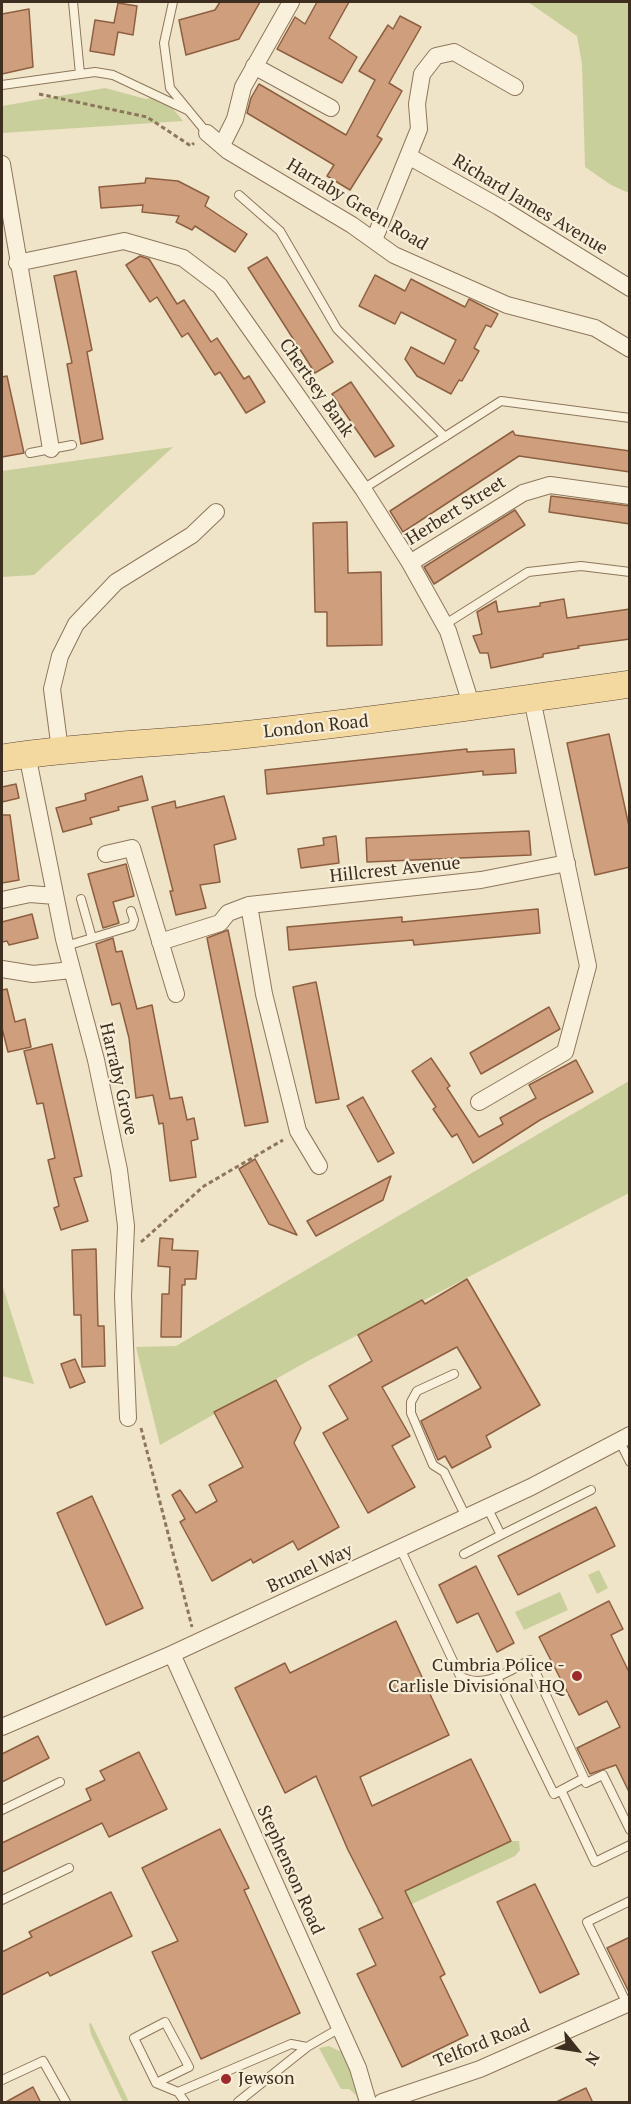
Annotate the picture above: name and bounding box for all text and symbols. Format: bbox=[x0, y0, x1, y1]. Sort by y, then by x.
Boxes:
street label: Richard James Avenue bbox=[449, 150, 611, 260]
street label: Harraby Green Road bbox=[283, 154, 431, 256]
street label: Chertsey Bank bbox=[274, 335, 358, 441]
street label: Herbert Street bbox=[402, 472, 510, 550]
street label: London Road bbox=[262, 711, 370, 743]
street label: Hillcrest Avenue bbox=[328, 852, 462, 888]
street label: Harraby Grove bbox=[95, 1021, 141, 1137]
street label: Brunel Way bbox=[264, 1540, 356, 1598]
place label: Cumbria Police - Carlisle Divisional HQ bbox=[388, 1655, 565, 1698]
marker: Cumbria Police - Carlisle Divisional HQ bbox=[570, 1669, 584, 1683]
street label: Stephenson Road bbox=[252, 1802, 328, 1938]
street label: Telford Road bbox=[431, 2015, 533, 2073]
north arrow bbox=[547, 2020, 607, 2080]
text: N bbox=[580, 2048, 605, 2070]
place label: Jewson bbox=[238, 2068, 295, 2090]
marker: Jewson bbox=[219, 2072, 233, 2086]

